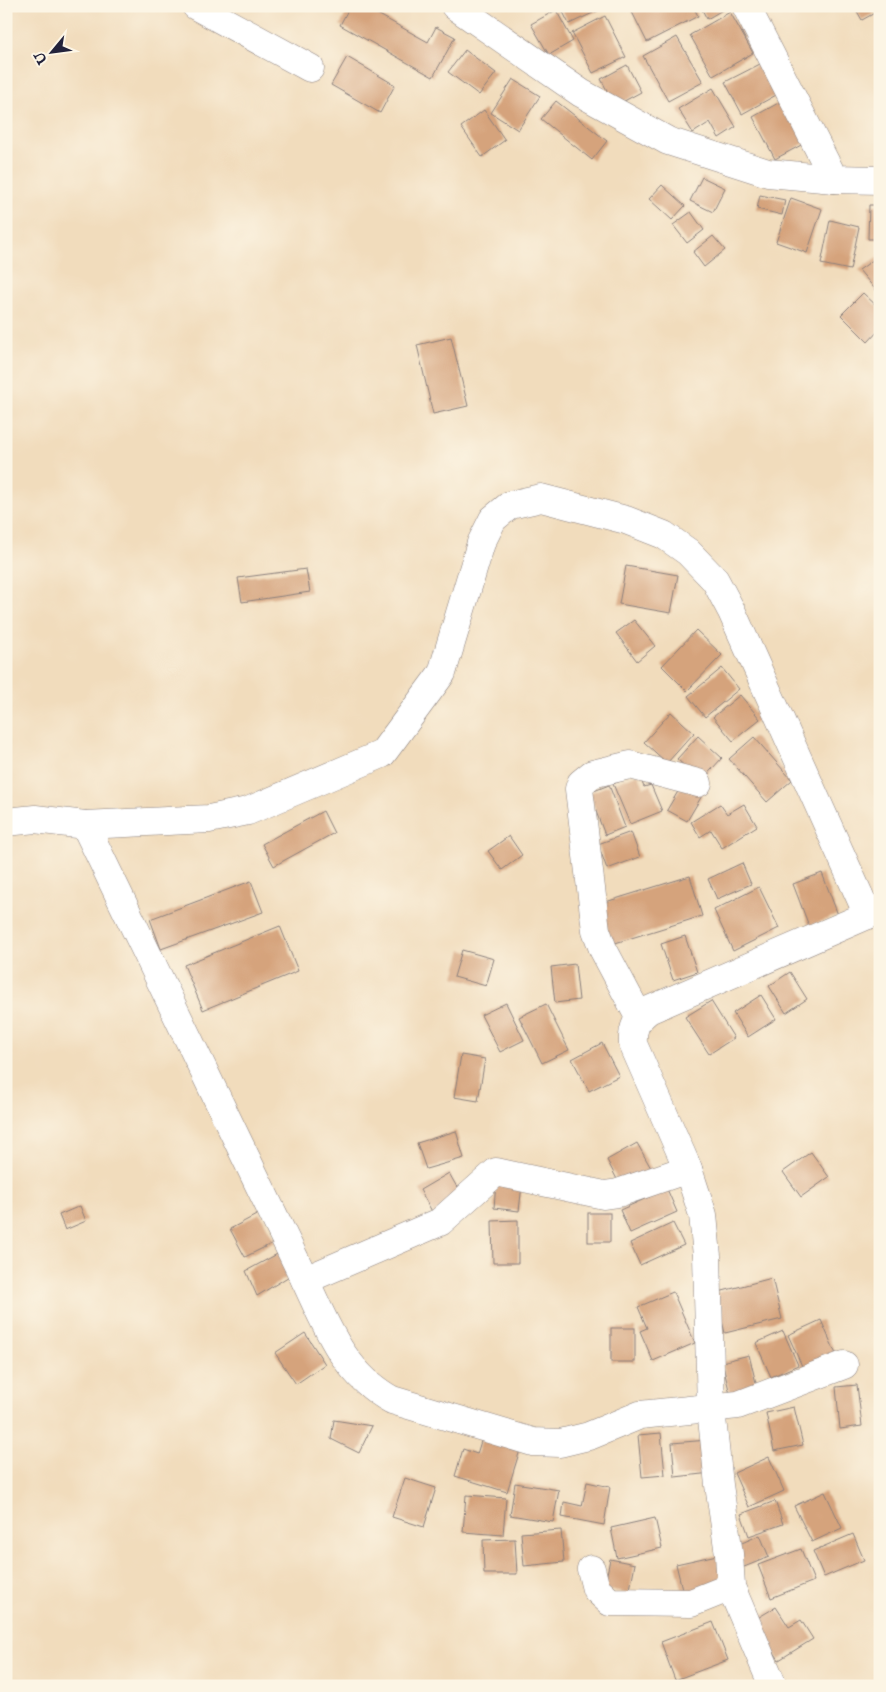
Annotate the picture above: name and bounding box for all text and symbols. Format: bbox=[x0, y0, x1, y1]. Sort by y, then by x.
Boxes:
north arrow bbox=[28, 28, 78, 78]
text: U bbox=[30, 47, 53, 68]

